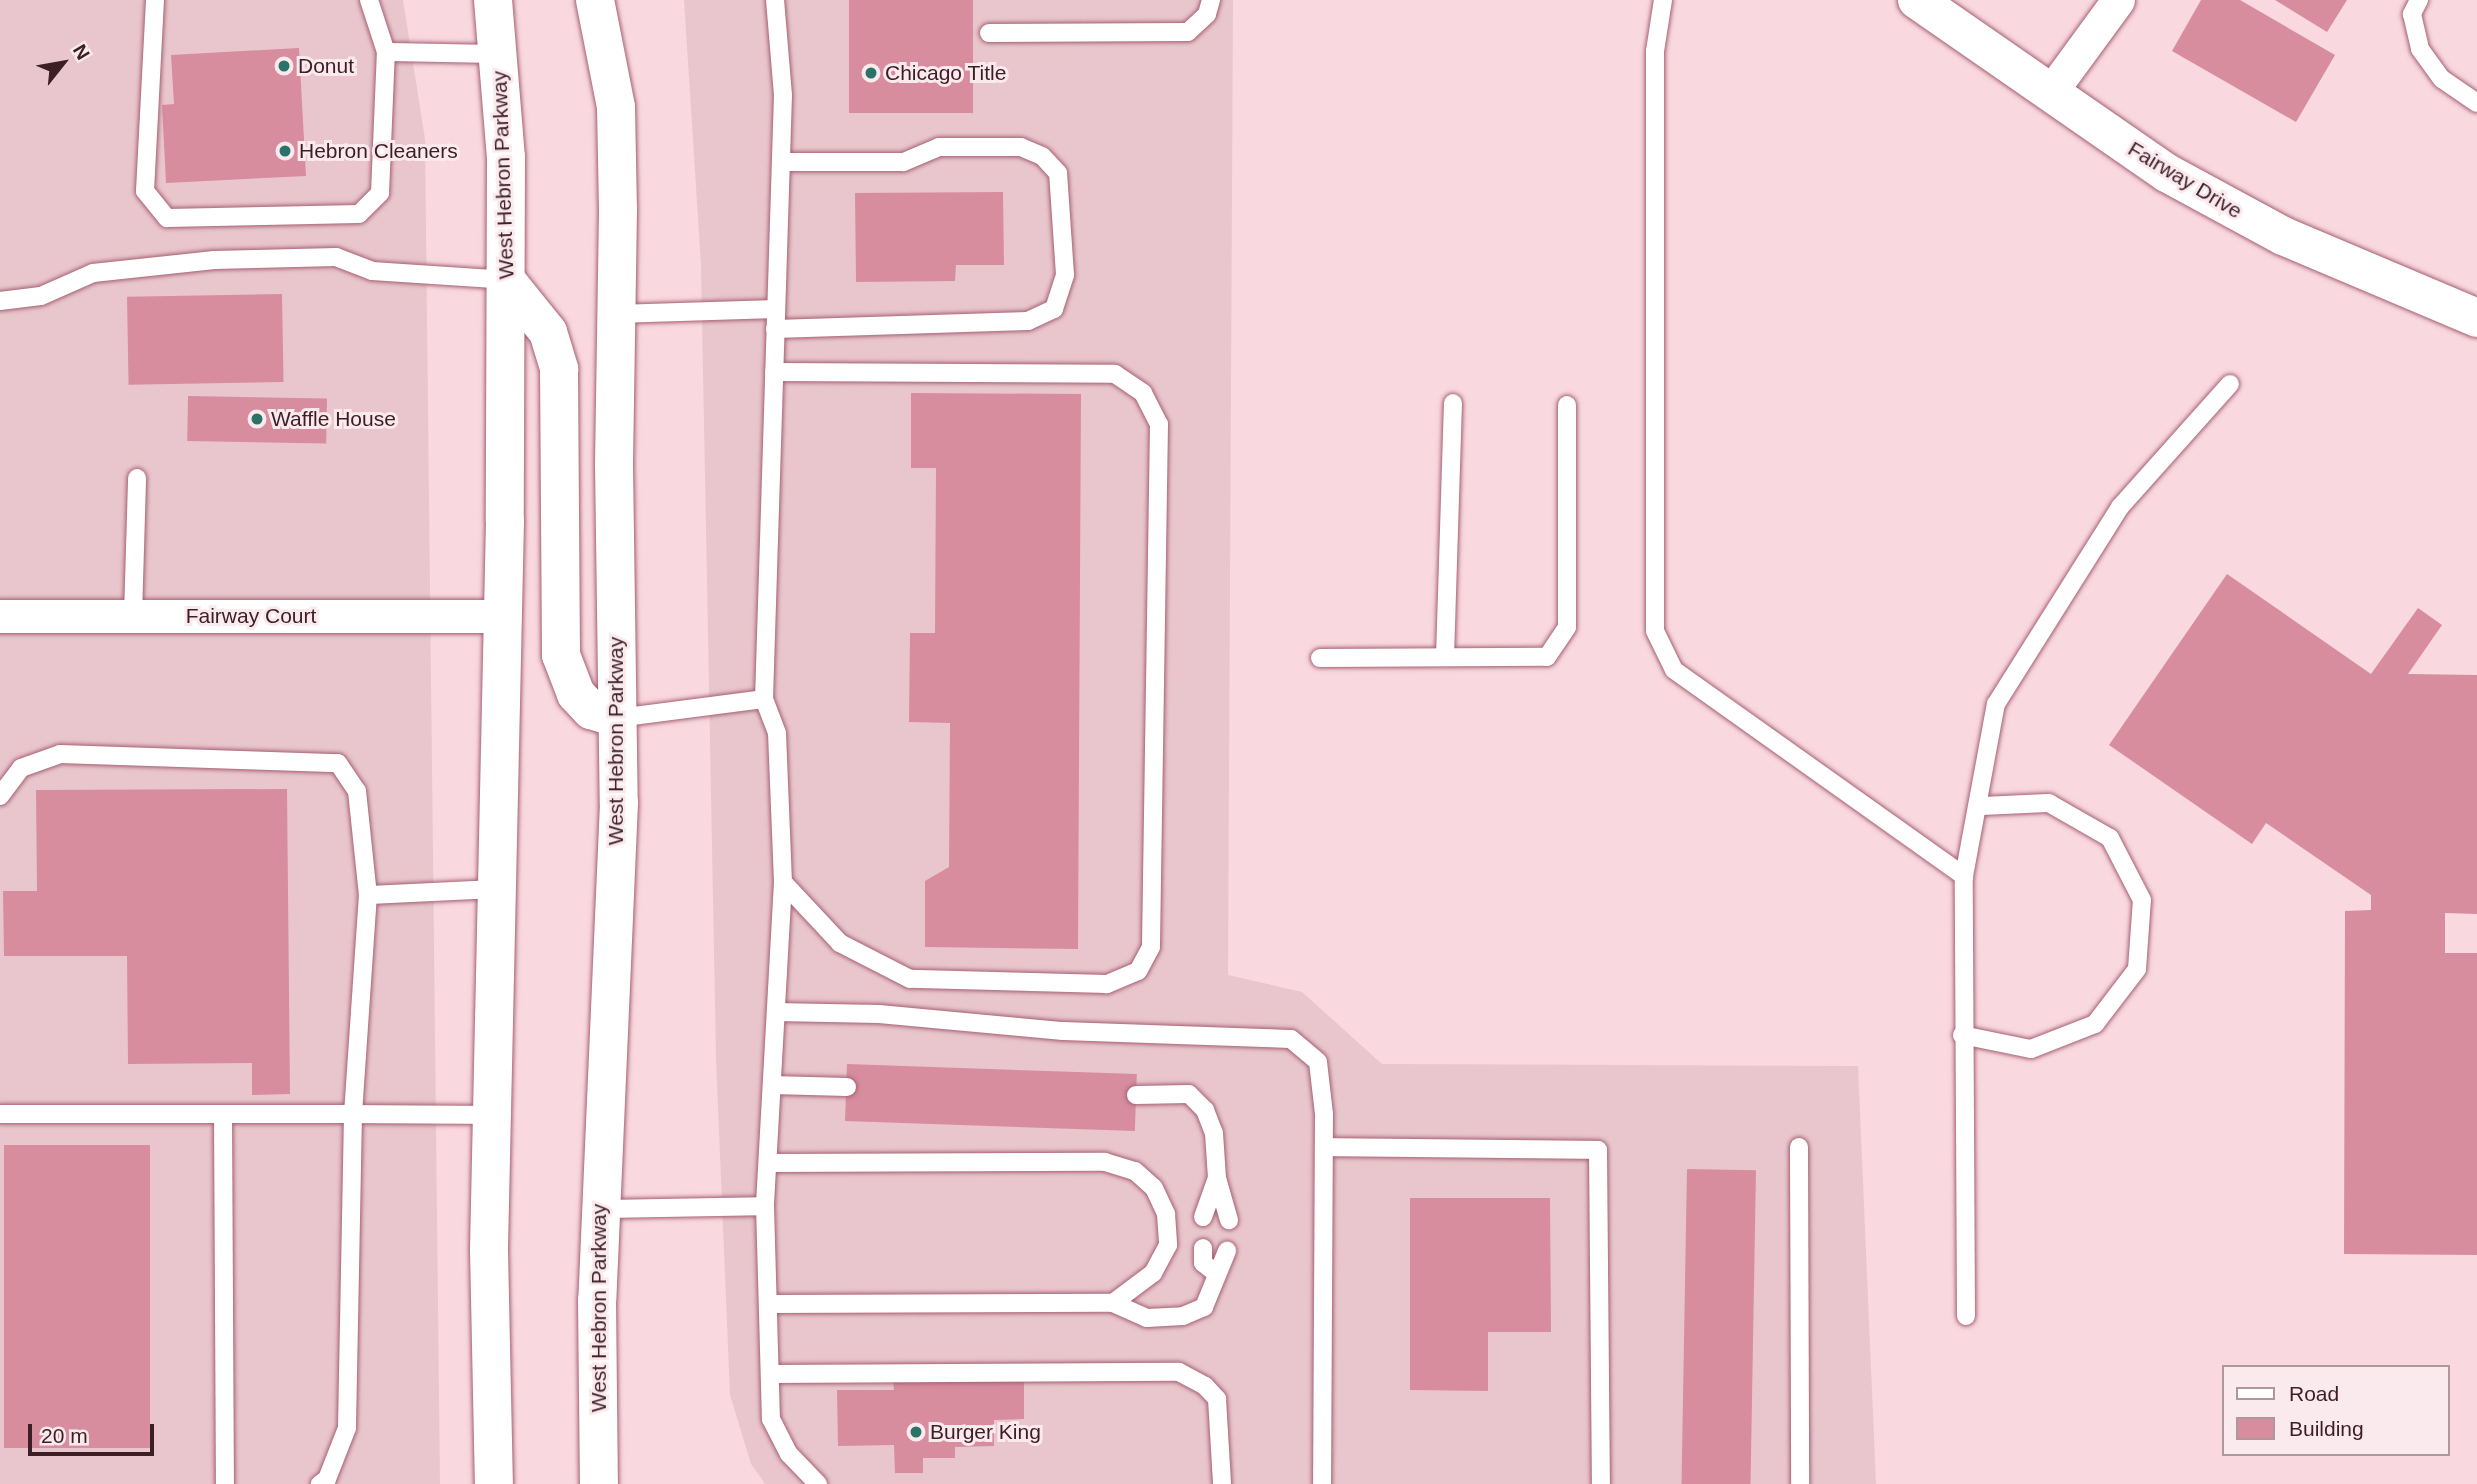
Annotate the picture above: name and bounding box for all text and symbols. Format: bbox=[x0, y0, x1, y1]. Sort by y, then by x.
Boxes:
north arrow bbox=[28, 28, 98, 98]
text: N bbox=[69, 41, 94, 63]
place label: Donut bbox=[298, 53, 354, 79]
marker: Donut bbox=[276, 58, 292, 74]
place label: Chicago Title bbox=[885, 60, 1007, 86]
marker: Chicago Title bbox=[863, 65, 879, 81]
street label: West Hebron Parkway bbox=[487, 70, 519, 280]
street label: Fairway Drive bbox=[2124, 136, 2246, 224]
place label: Hebron Cleaners bbox=[299, 138, 458, 164]
marker: Hebron Cleaners bbox=[277, 143, 293, 159]
place label: Waffle House bbox=[271, 406, 396, 432]
marker: Waffle House bbox=[249, 411, 265, 427]
street label: Fairway Court bbox=[186, 603, 316, 629]
street label: West Hebron Parkway bbox=[603, 637, 629, 845]
street label: West Hebron Parkway bbox=[586, 1204, 612, 1412]
legend bbox=[2222, 1365, 2449, 1456]
text: Road bbox=[2289, 1382, 2339, 1405]
scale bar bbox=[32, 1410, 158, 1454]
text: Building bbox=[2289, 1417, 2364, 1440]
place label: Burger King bbox=[930, 1419, 1041, 1445]
text: 20 m bbox=[41, 1424, 88, 1447]
marker: Burger King bbox=[908, 1424, 924, 1440]

